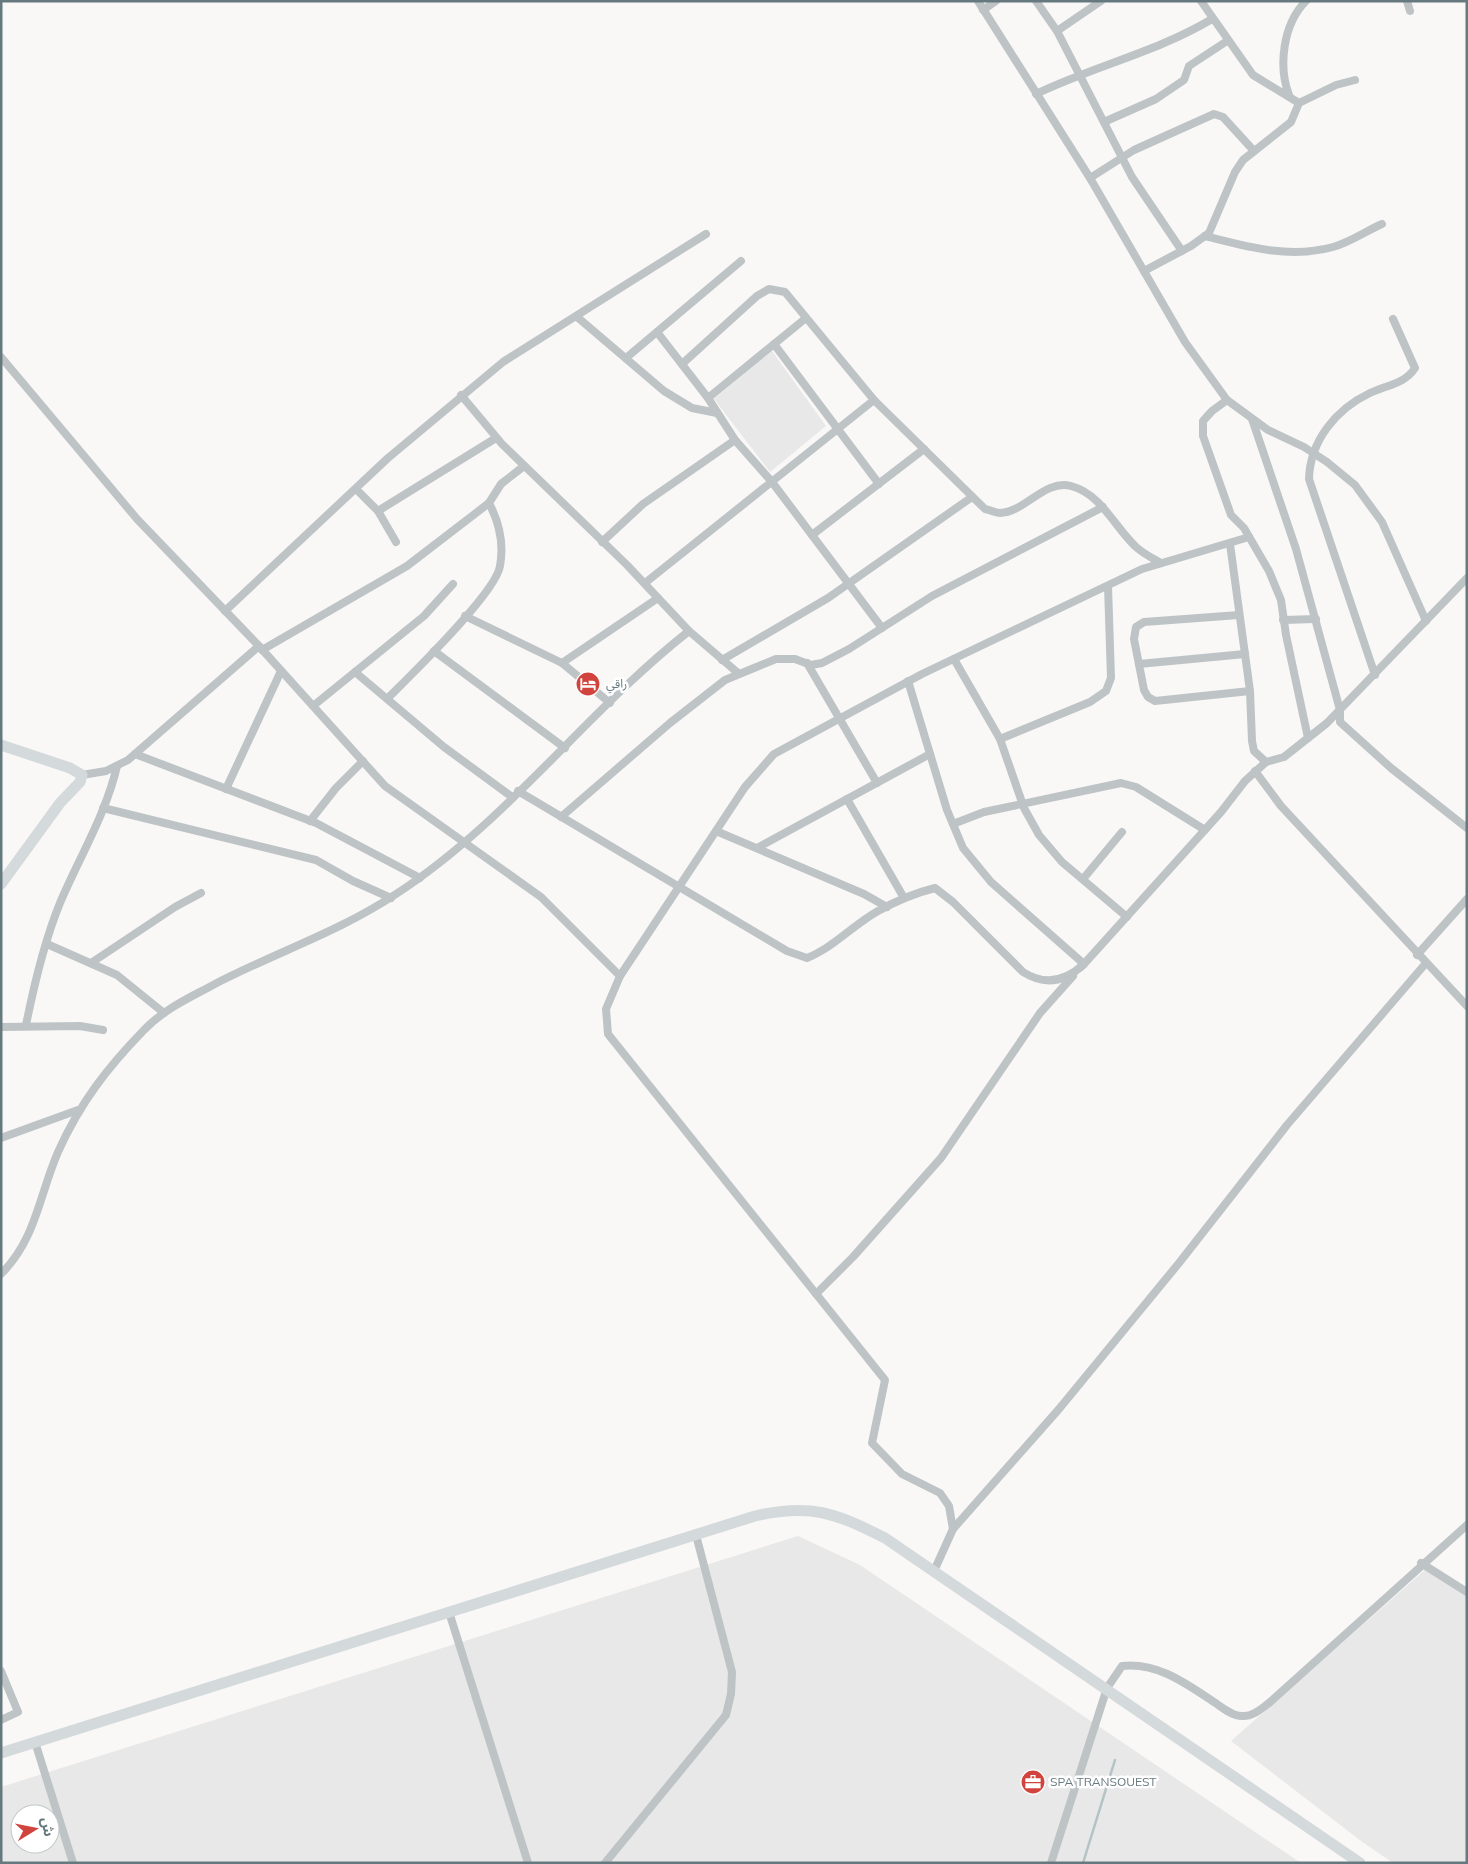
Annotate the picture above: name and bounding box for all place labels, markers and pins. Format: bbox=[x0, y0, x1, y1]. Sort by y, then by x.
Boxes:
hotel icon: راقي bbox=[575, 671, 601, 697]
place label: راقي bbox=[606, 676, 627, 694]
office icon: SPA TRANSOUEST bbox=[1020, 1769, 1046, 1795]
place label: SPA TRANSOUEST bbox=[1050, 1774, 1157, 1789]

